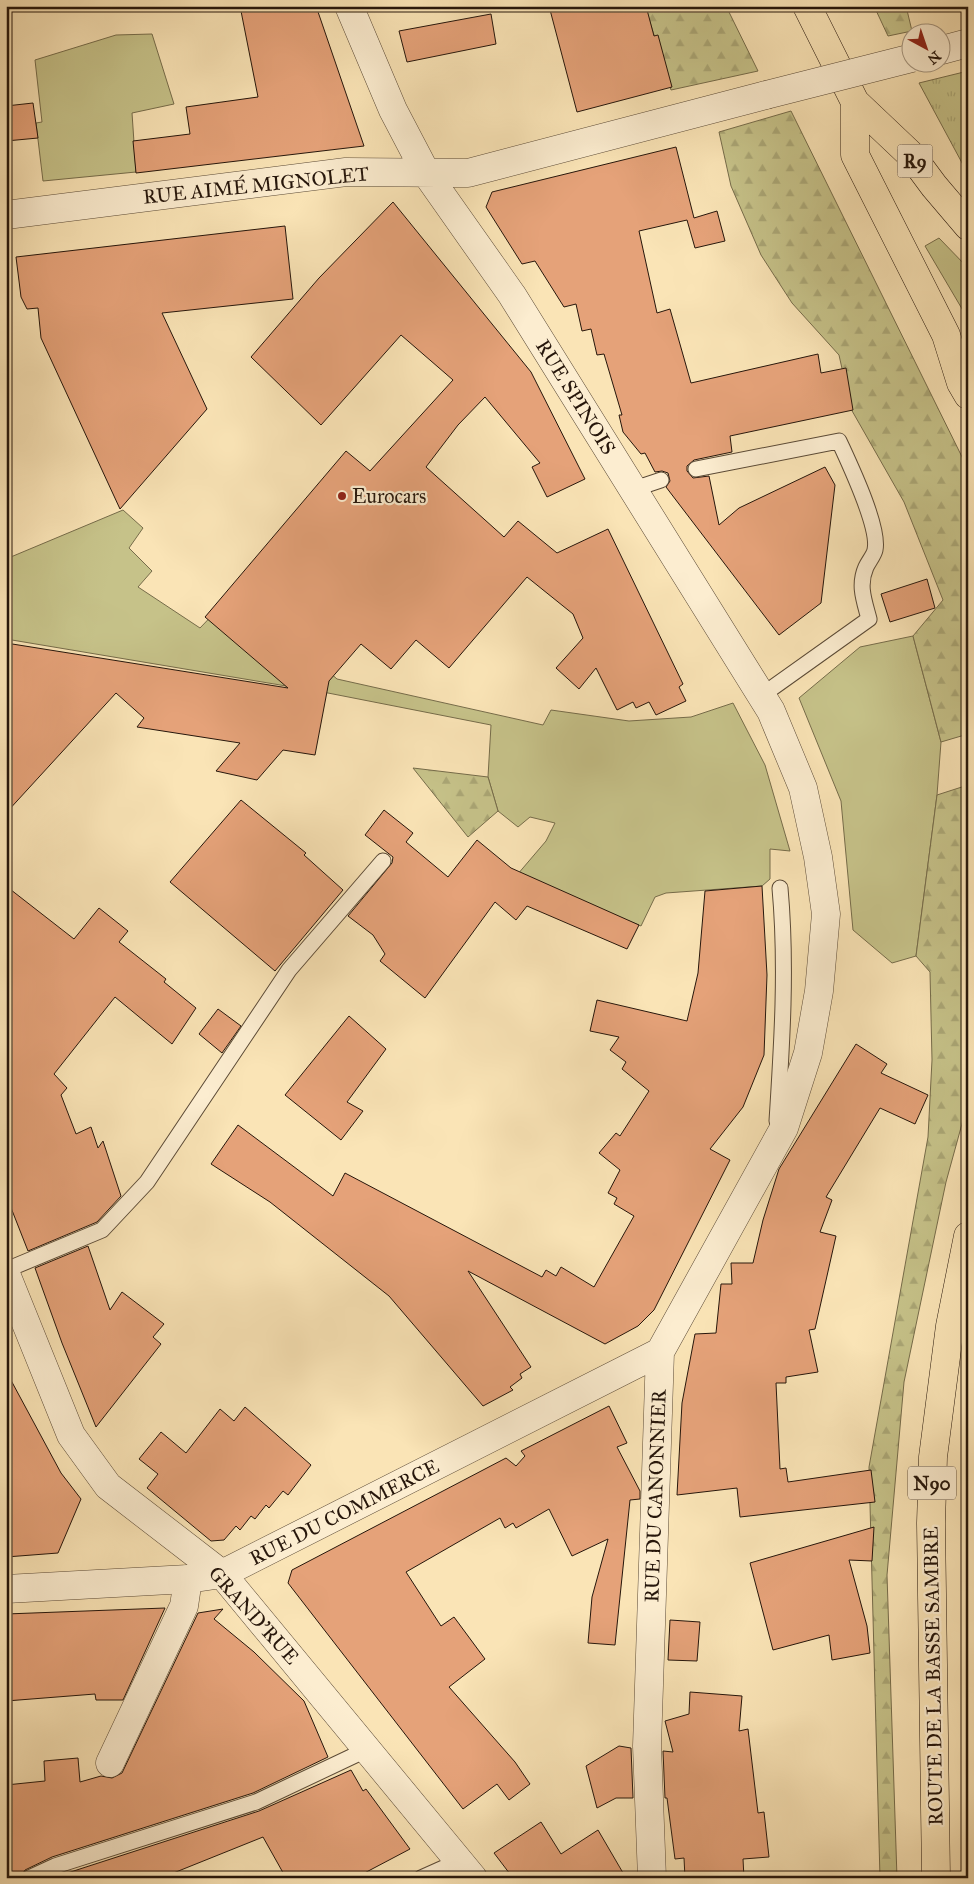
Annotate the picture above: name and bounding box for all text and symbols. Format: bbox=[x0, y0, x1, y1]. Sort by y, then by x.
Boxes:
north arrow bbox=[902, 22, 952, 72]
text: N bbox=[924, 47, 944, 68]
road number: R9 bbox=[898, 144, 932, 178]
street label: RUE AIMÉ MIGNOLET bbox=[142, 159, 371, 209]
street label: RUE SPINOIS bbox=[531, 335, 621, 459]
place label: Eurocars bbox=[352, 484, 426, 508]
marker: Eurocars bbox=[336, 490, 348, 502]
street label: RUE DU CANONNIER bbox=[639, 1388, 671, 1603]
street label: RUE DU COMMERCE bbox=[245, 1454, 443, 1570]
road number: N90 bbox=[908, 1466, 956, 1500]
street label: ROUTE DE LA BASSE SAMBRE bbox=[918, 1526, 948, 1826]
street label: GRAND'RUE bbox=[204, 1561, 304, 1669]

